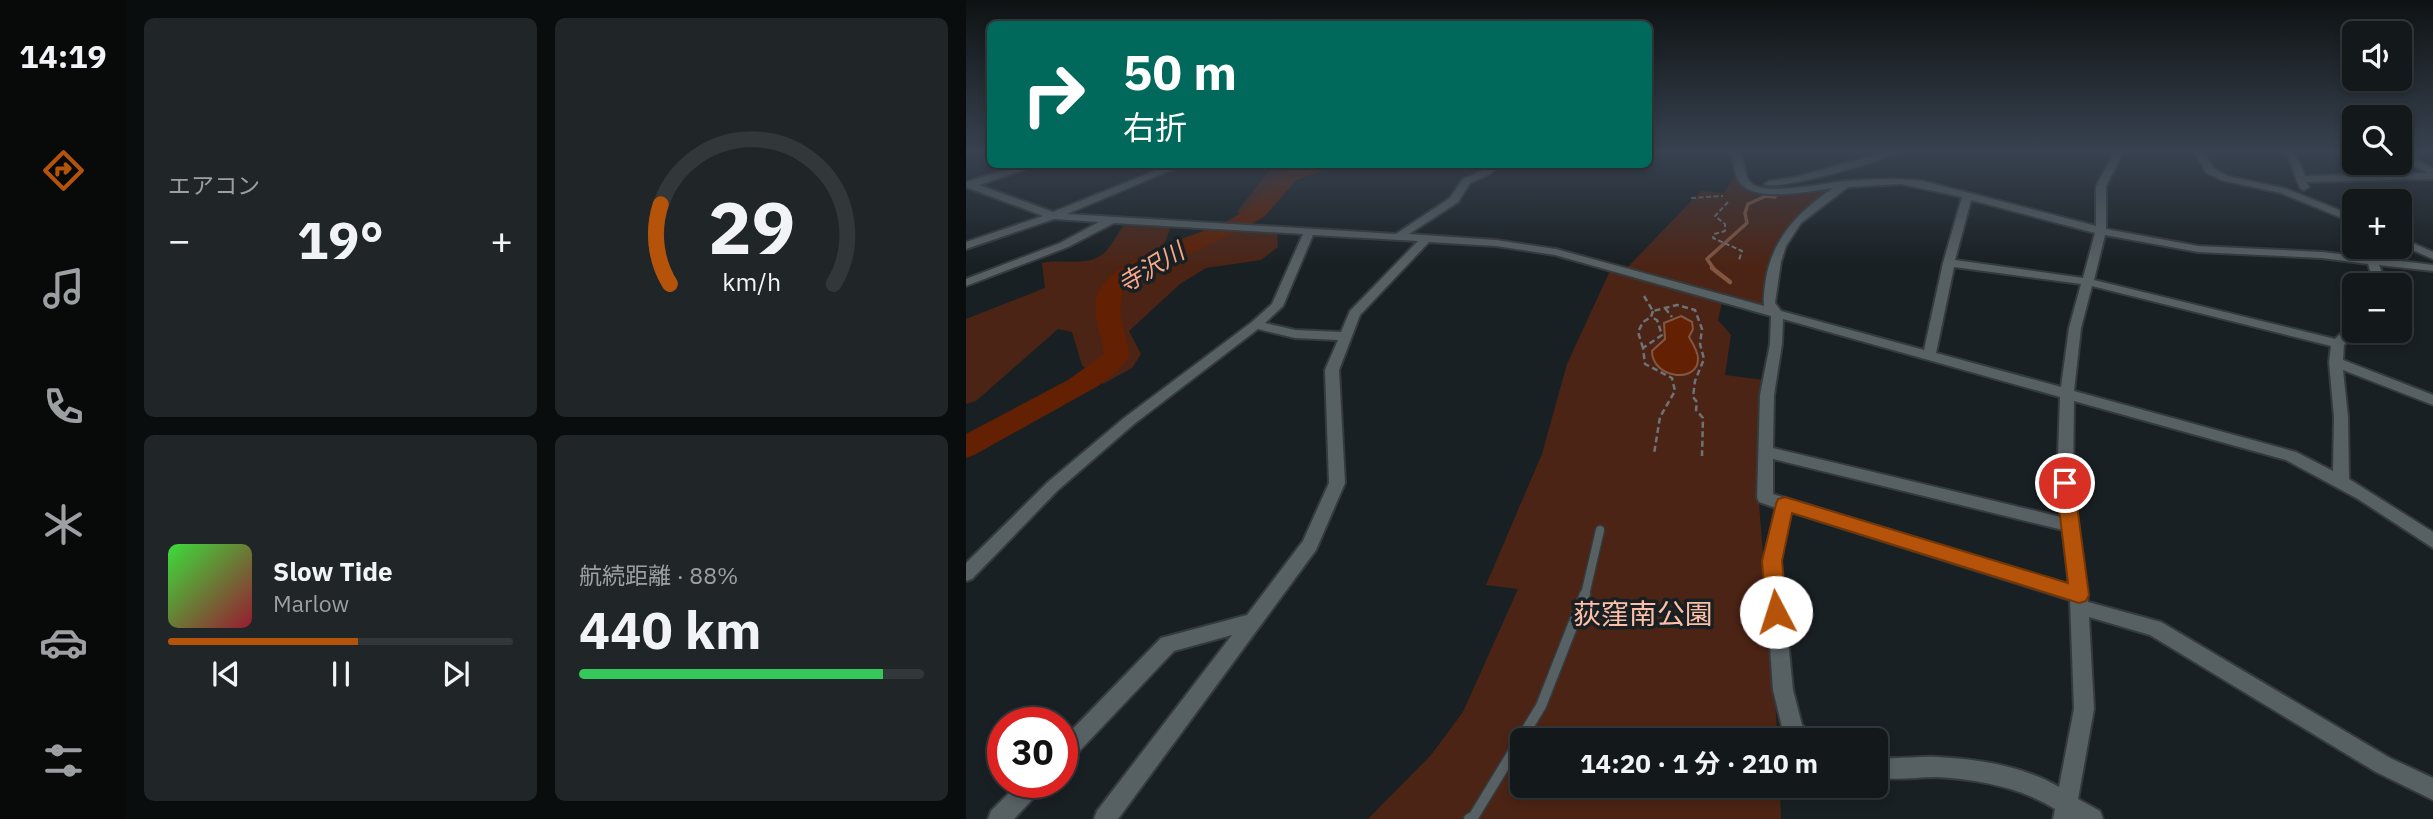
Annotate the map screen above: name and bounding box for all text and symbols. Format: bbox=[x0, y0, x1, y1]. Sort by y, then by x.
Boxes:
map controls bbox=[2342, 21, 2412, 343]
button: sound bbox=[2342, 21, 2412, 91]
text: 14:19 bbox=[19, 35, 107, 77]
text: 50 m bbox=[1123, 40, 1237, 103]
icon: right bbox=[1008, 49, 1099, 140]
button: search bbox=[2342, 105, 2412, 175]
text: 右折 bbox=[1123, 106, 1187, 148]
icon: directions bbox=[39, 146, 88, 195]
text: エアコン bbox=[168, 170, 260, 200]
text: 29 bbox=[708, 179, 795, 274]
button: + bbox=[2342, 189, 2412, 259]
text: 19° bbox=[297, 206, 384, 273]
text: − bbox=[168, 215, 191, 264]
text: + bbox=[490, 215, 513, 264]
water label: 寺沢川 bbox=[1111, 233, 1192, 299]
icon: music bbox=[39, 264, 88, 313]
text: km/h bbox=[722, 264, 781, 297]
button: − bbox=[2342, 273, 2412, 343]
icon: phone bbox=[39, 382, 88, 431]
pin bbox=[2035, 453, 2095, 513]
icon: arrive bbox=[2046, 464, 2084, 502]
icon: climate bbox=[39, 500, 88, 549]
text: Slow Tide bbox=[273, 554, 393, 588]
text: 航続距離 · 88% bbox=[579, 560, 738, 590]
position arrow bbox=[1739, 575, 1813, 649]
text: Marlow bbox=[273, 588, 349, 618]
park label: 荻窪南公園 bbox=[1573, 595, 1713, 632]
text: 440 km bbox=[579, 596, 761, 663]
icon: car bbox=[39, 618, 88, 667]
icon: previous bbox=[207, 655, 245, 693]
icon: pause bbox=[322, 655, 360, 693]
icon: next bbox=[437, 655, 475, 693]
speed limit sign: 30 bbox=[987, 707, 1078, 798]
icon: filters bbox=[39, 736, 88, 785]
text: 14:20 · 1 分 · 210 m bbox=[1580, 746, 1818, 780]

